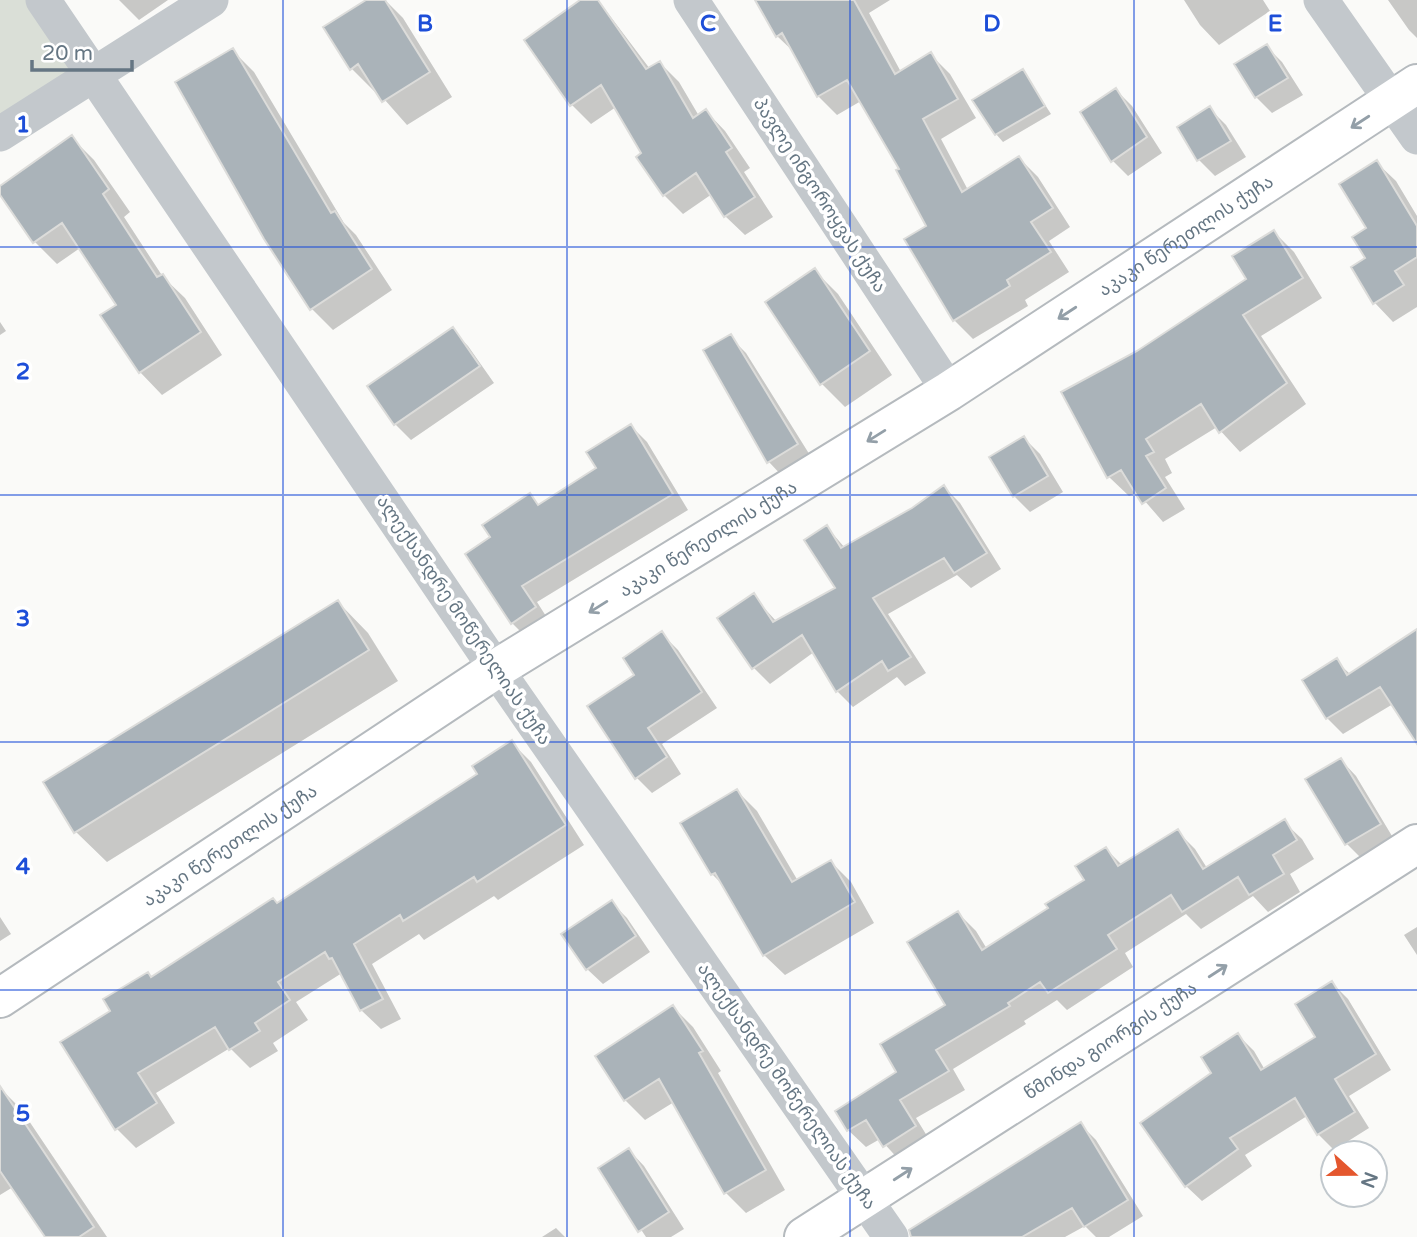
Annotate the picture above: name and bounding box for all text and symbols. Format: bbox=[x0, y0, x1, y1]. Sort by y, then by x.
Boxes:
text: B bbox=[417, 10, 433, 38]
text: C bbox=[700, 10, 716, 38]
text: D bbox=[983, 10, 1001, 38]
text: E bbox=[1268, 10, 1282, 38]
scale bar bbox=[32, 28, 131, 72]
text: 20 m bbox=[42, 41, 93, 66]
street label: პავლე ინგოროყვას ქუჩა bbox=[749, 93, 891, 297]
text: 1 bbox=[16, 111, 30, 139]
one-way arrow bbox=[1351, 114, 1370, 129]
street label: აკაკი წერეთლის ქუჩა bbox=[1094, 170, 1277, 301]
one-way arrow bbox=[1058, 306, 1077, 320]
text: 2 bbox=[16, 358, 30, 386]
one-way arrow bbox=[866, 429, 886, 443]
street label: აკაკი წერეთლის ქუჩა bbox=[615, 476, 801, 602]
street label: ალექსანდრე მოწერელიას ქუჩა bbox=[372, 491, 556, 749]
one-way arrow bbox=[589, 600, 609, 614]
text: 3 bbox=[16, 605, 30, 633]
street label: აკაკი წერეთლის ქუჩა bbox=[139, 780, 321, 911]
text: 4 bbox=[16, 853, 31, 881]
street label: ალექსანდრე მოწერელიას ქუჩა bbox=[693, 958, 881, 1214]
one-way arrow bbox=[1208, 964, 1228, 978]
street label: წმინდა გიორგის ქუჩა bbox=[1020, 977, 1201, 1104]
text: 5 bbox=[16, 1100, 30, 1128]
north arrow bbox=[1319, 1139, 1389, 1209]
one-way arrow bbox=[893, 1167, 913, 1181]
text: N bbox=[1356, 1169, 1382, 1191]

